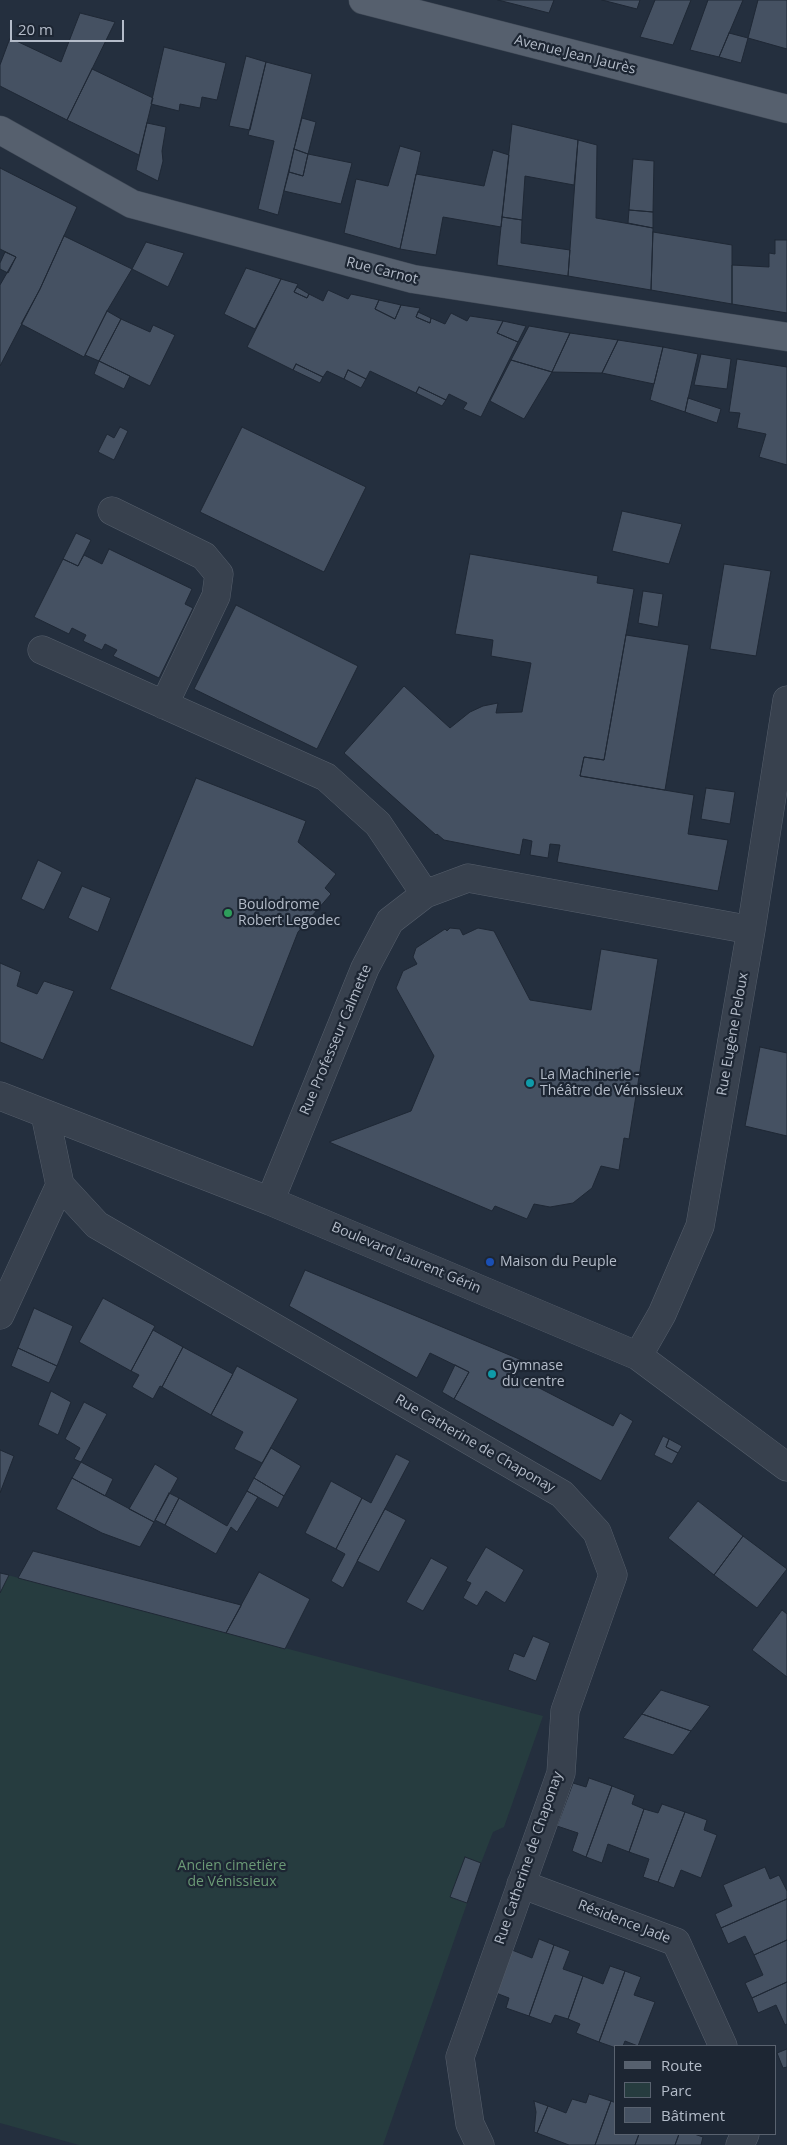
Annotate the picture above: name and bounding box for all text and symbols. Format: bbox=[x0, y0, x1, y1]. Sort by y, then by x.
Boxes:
scale bar bbox=[12, 10, 126, 42]
text: 20 m bbox=[18, 19, 53, 39]
street label: Avenue Jean Jaurès bbox=[513, 32, 637, 78]
street label: Rue Carnot bbox=[345, 254, 419, 288]
place label: Boulodrome Robert Legodec bbox=[238, 897, 340, 930]
marker: Boulodrome Robert Legodec bbox=[222, 907, 234, 919]
street label: Rue Professeur Calmette bbox=[297, 962, 375, 1118]
street label: Rue Eugène Peloux bbox=[714, 971, 752, 1097]
place label: La Machinerie - Théâtre de Vénissieux bbox=[540, 1067, 683, 1100]
marker: La Machinerie - Théâtre de Vénissieux bbox=[524, 1077, 536, 1089]
street label: Boulevard Laurent Gérin bbox=[329, 1219, 483, 1297]
place label: Maison du Peuple bbox=[500, 1254, 617, 1270]
marker: Maison du Peuple bbox=[484, 1256, 496, 1268]
place label: Gymnase du centre bbox=[502, 1358, 565, 1390]
marker: Gymnase du centre bbox=[486, 1368, 498, 1380]
street label: Rue Catherine de Chaponay bbox=[392, 1391, 558, 1497]
street label: Rue Catherine de Chaponay bbox=[491, 1769, 567, 1947]
park label: Ancien cimetière de Vénissieux bbox=[178, 1858, 286, 1890]
street label: Résidence Jade bbox=[575, 1897, 673, 1947]
legend bbox=[614, 2045, 777, 2135]
text: Route bbox=[661, 2055, 702, 2075]
text: Parc bbox=[661, 2080, 692, 2100]
text: Bâtiment bbox=[661, 2105, 725, 2125]

